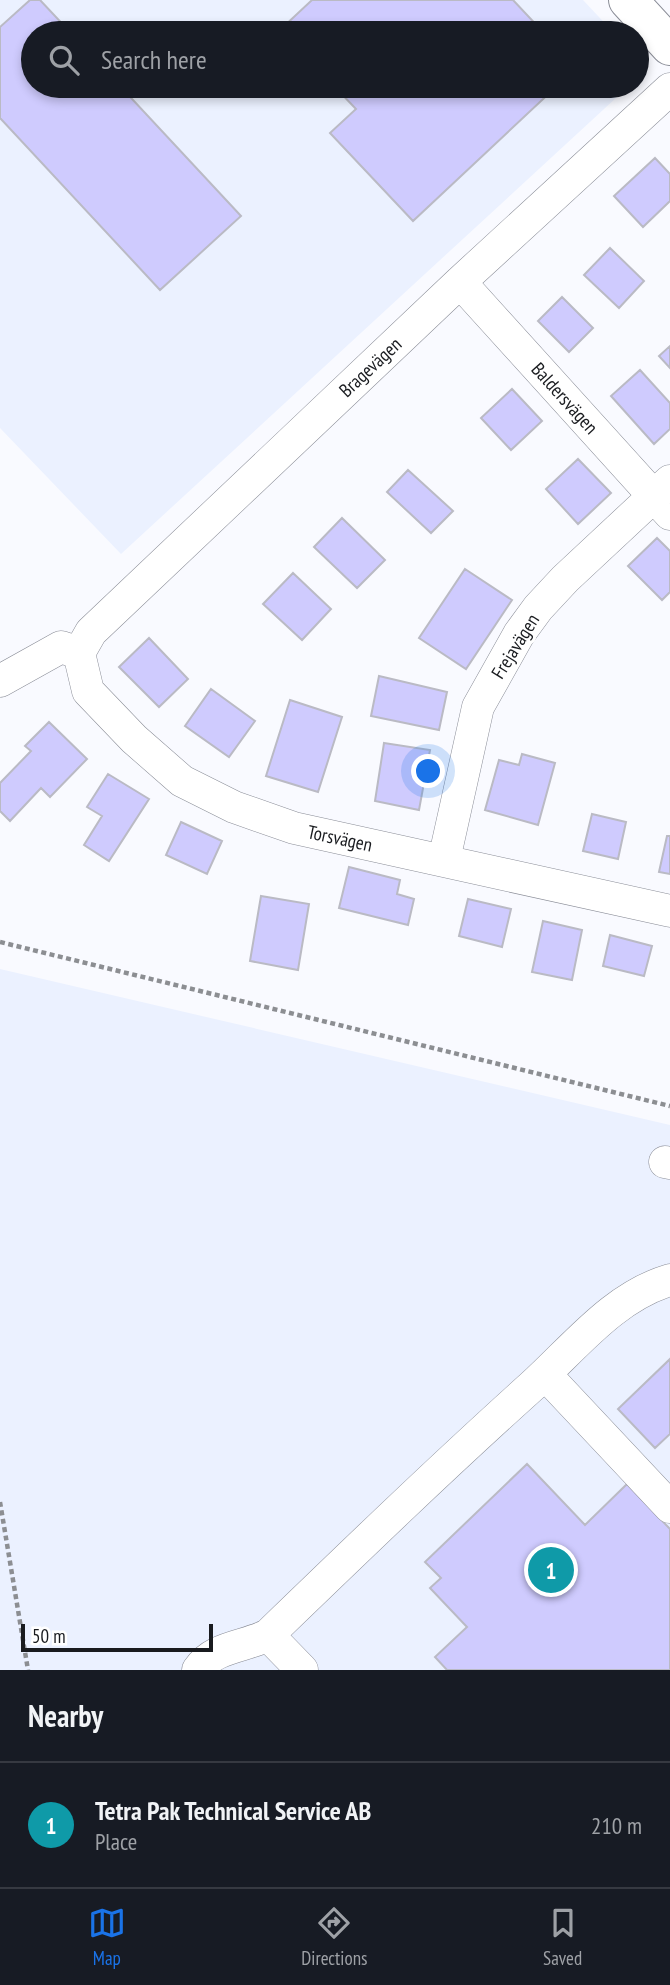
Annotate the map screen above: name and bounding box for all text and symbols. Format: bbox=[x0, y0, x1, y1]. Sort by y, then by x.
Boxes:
search box bbox=[21, 21, 649, 98]
icon: search bbox=[45, 41, 83, 79]
text: Search here bbox=[101, 43, 207, 76]
street label: Bragevägen bbox=[334, 332, 406, 402]
street label: Baldersvägen bbox=[527, 357, 603, 439]
street label: Frejavägen bbox=[486, 609, 544, 683]
your location bbox=[411, 754, 445, 788]
street label: Torsvägen bbox=[305, 819, 375, 857]
pin: 1 bbox=[528, 1544, 574, 1596]
scale bar bbox=[21, 1621, 214, 1653]
text: 50 m bbox=[32, 1624, 66, 1648]
text: Nearby bbox=[28, 1696, 103, 1735]
text: Tetra Pak Technical Service AB bbox=[95, 1794, 371, 1827]
text: 1 bbox=[46, 1811, 57, 1840]
text: 210 m bbox=[591, 1811, 642, 1840]
text: Place bbox=[95, 1827, 137, 1856]
tab: Map bbox=[88, 1904, 126, 1970]
tab: Directions bbox=[301, 1904, 367, 1970]
tab: Saved bbox=[543, 1904, 582, 1970]

